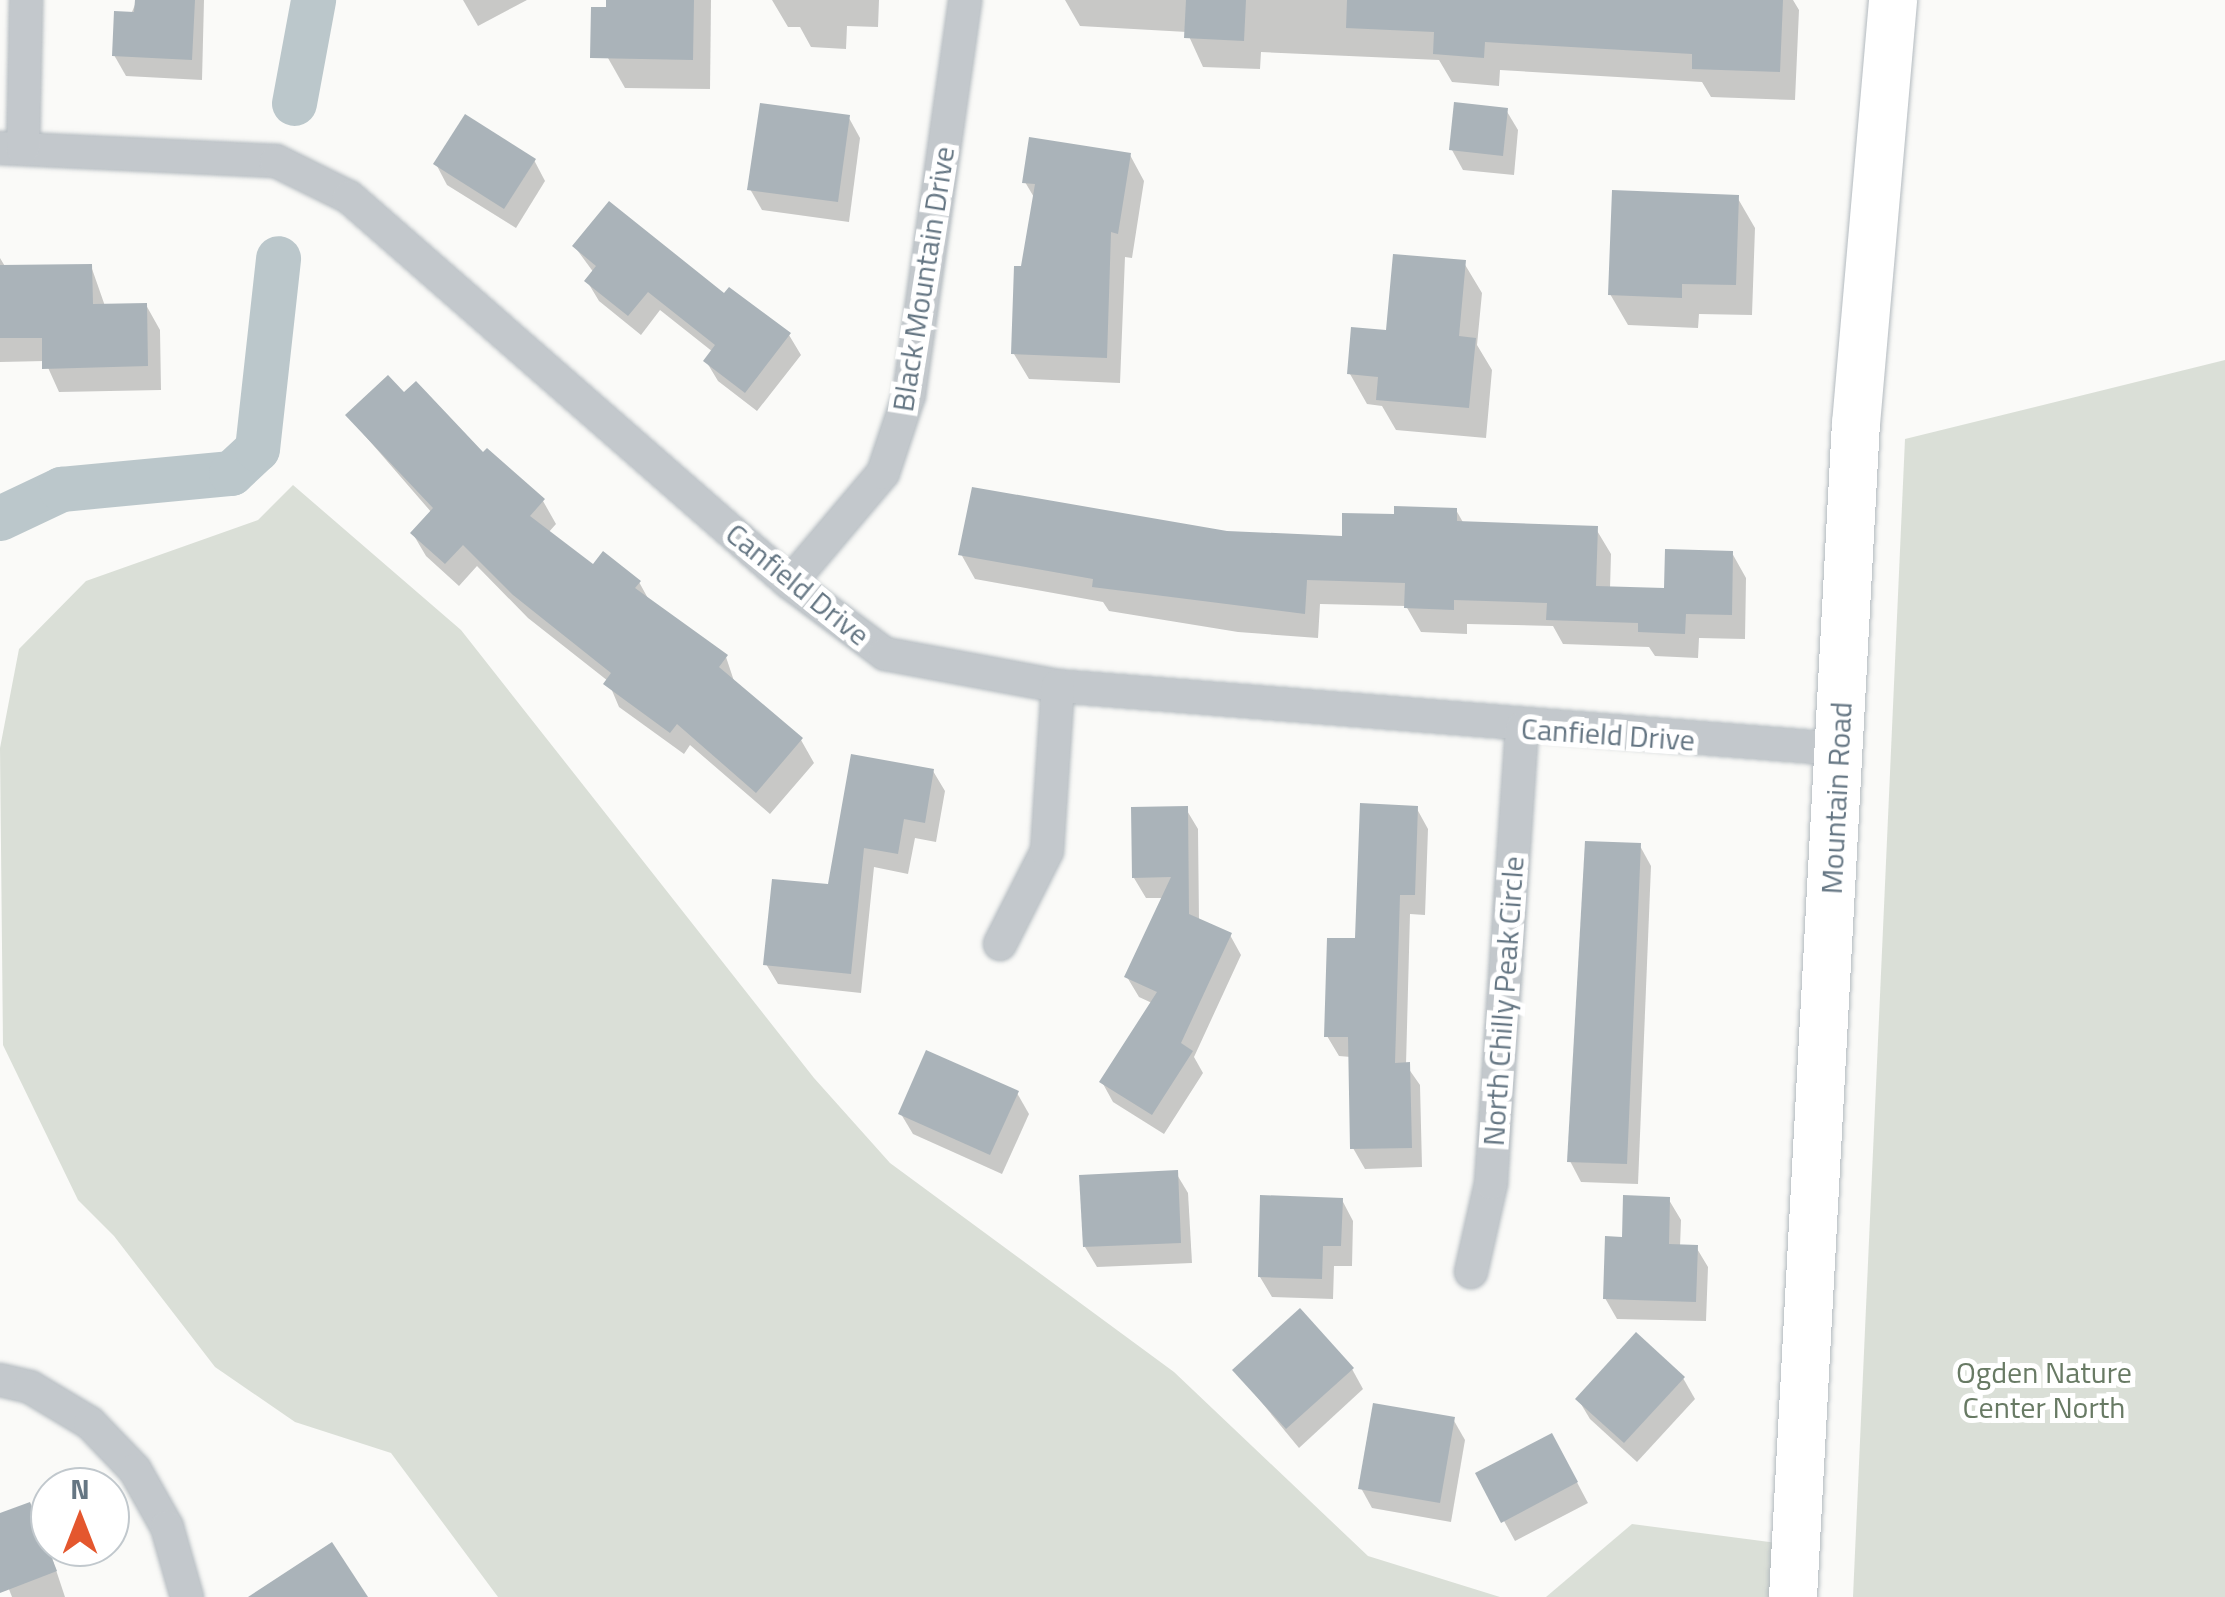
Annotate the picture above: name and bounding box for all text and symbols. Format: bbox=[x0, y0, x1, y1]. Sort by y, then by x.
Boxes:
street label: Black Mountain Drive bbox=[884, 144, 962, 414]
street label: Canfield Drive bbox=[719, 515, 877, 653]
street label: Mountain Road bbox=[1813, 701, 1859, 895]
street label: Canfield Drive bbox=[1520, 710, 1696, 758]
street label: North Chilly Peak Circle bbox=[1475, 855, 1531, 1147]
park label: Ogden Nature Center North bbox=[1956, 1354, 2132, 1424]
north arrow bbox=[30, 1467, 130, 1567]
text: N bbox=[70, 1467, 90, 1510]

